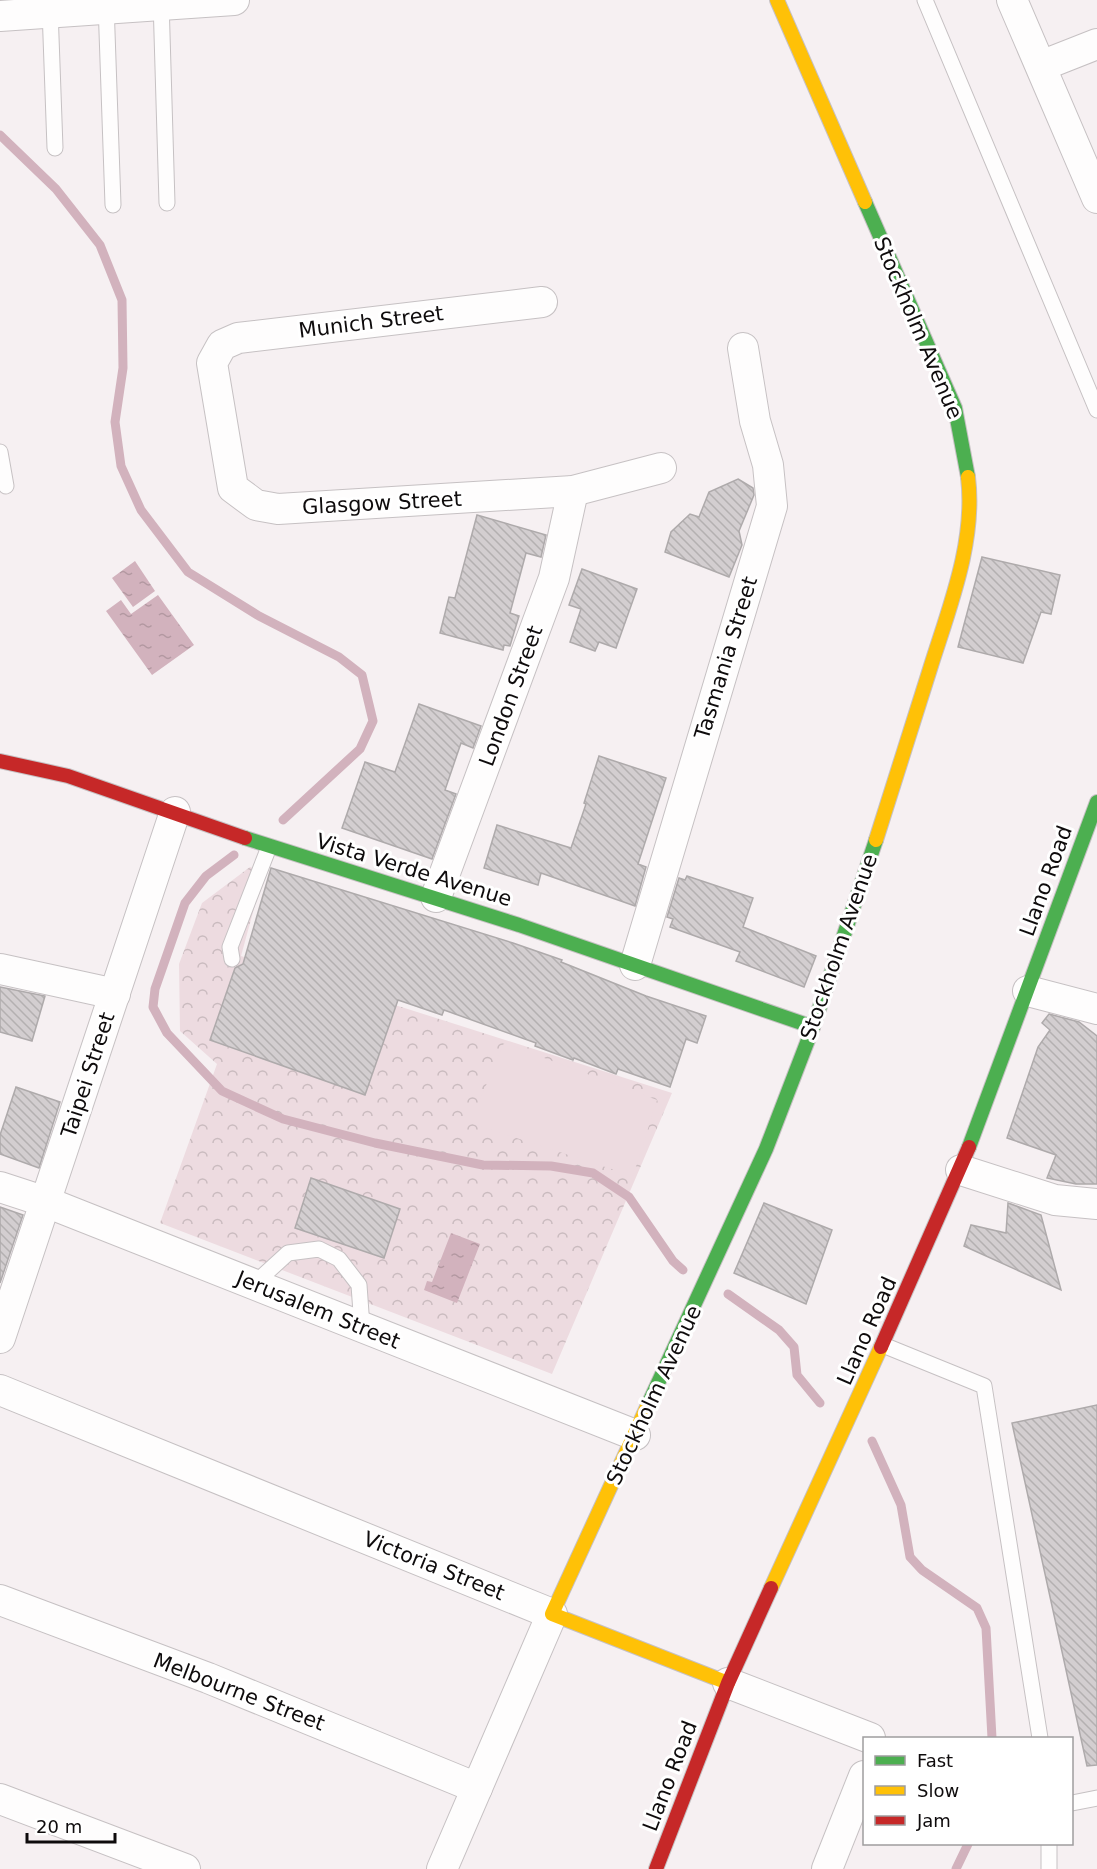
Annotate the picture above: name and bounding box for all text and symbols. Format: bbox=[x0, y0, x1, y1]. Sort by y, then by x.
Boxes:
street label: Stockholm Avenue bbox=[869, 233, 967, 423]
street label: Munich Street bbox=[297, 301, 445, 343]
street label: Glasgow Street bbox=[302, 487, 462, 519]
street label: Tasmania Street bbox=[690, 574, 762, 743]
street label: London Street bbox=[475, 623, 547, 769]
street label: Llano Road bbox=[1015, 822, 1077, 940]
street label: Vista Verde Avenue bbox=[313, 829, 515, 911]
street label: Stockholm Avenue bbox=[796, 851, 882, 1043]
street label: Taipei Street bbox=[56, 1009, 120, 1142]
street label: Jerusalem Street bbox=[231, 1265, 403, 1354]
street label: Llano Road bbox=[832, 1273, 902, 1389]
street label: Stockholm Avenue bbox=[602, 1301, 706, 1489]
street label: Victoria Street bbox=[360, 1527, 508, 1605]
street label: Melbourne Street bbox=[150, 1648, 328, 1736]
street label: Llano Road bbox=[638, 1718, 702, 1834]
legend bbox=[863, 1737, 1073, 1845]
text: Fast bbox=[917, 1750, 953, 1771]
text: Slow bbox=[917, 1780, 959, 1801]
scale bar bbox=[27, 1806, 116, 1844]
text: Jam bbox=[916, 1810, 951, 1831]
text: 20 m bbox=[36, 1816, 82, 1837]

